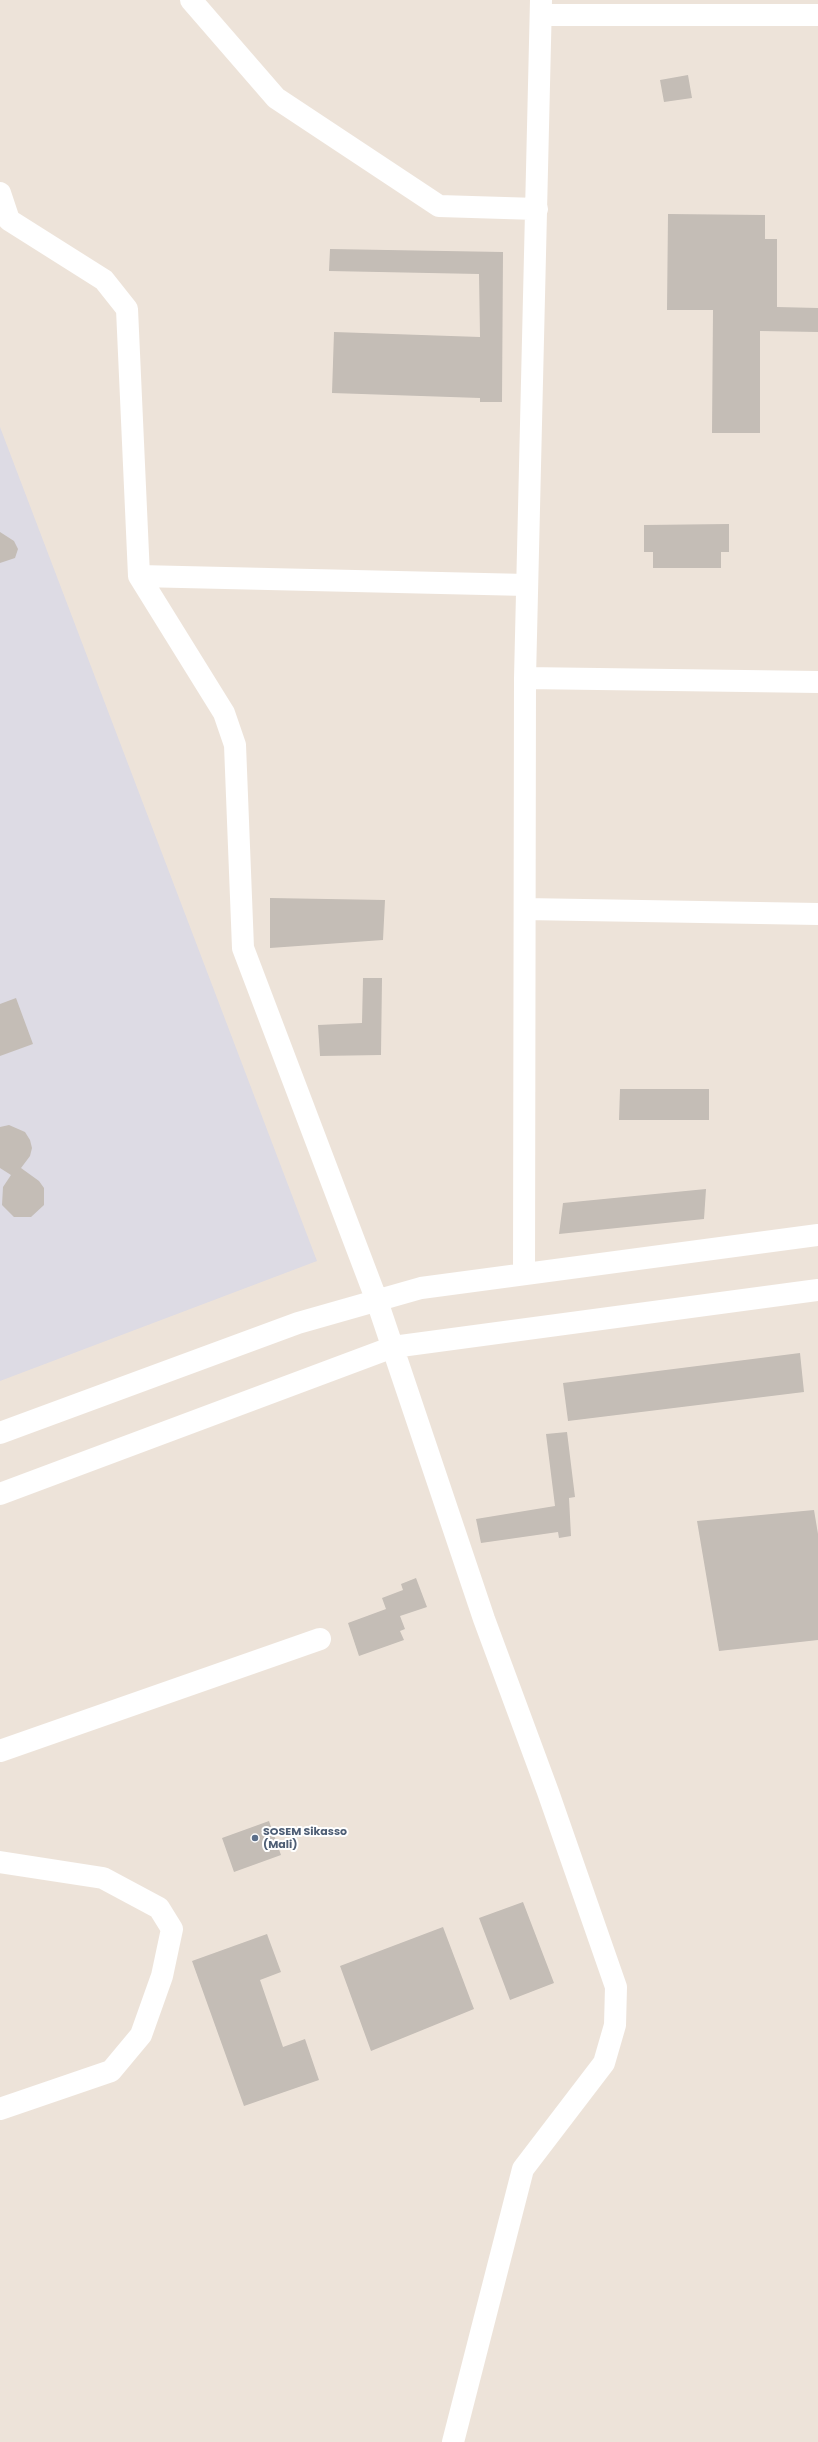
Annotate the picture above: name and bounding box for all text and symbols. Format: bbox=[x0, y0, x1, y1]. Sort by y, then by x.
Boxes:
place label: SOSEM Sikasso (Mali) bbox=[263, 1825, 347, 1851]
marker: SOSEM Sikasso (Mali) bbox=[250, 1833, 260, 1843]

